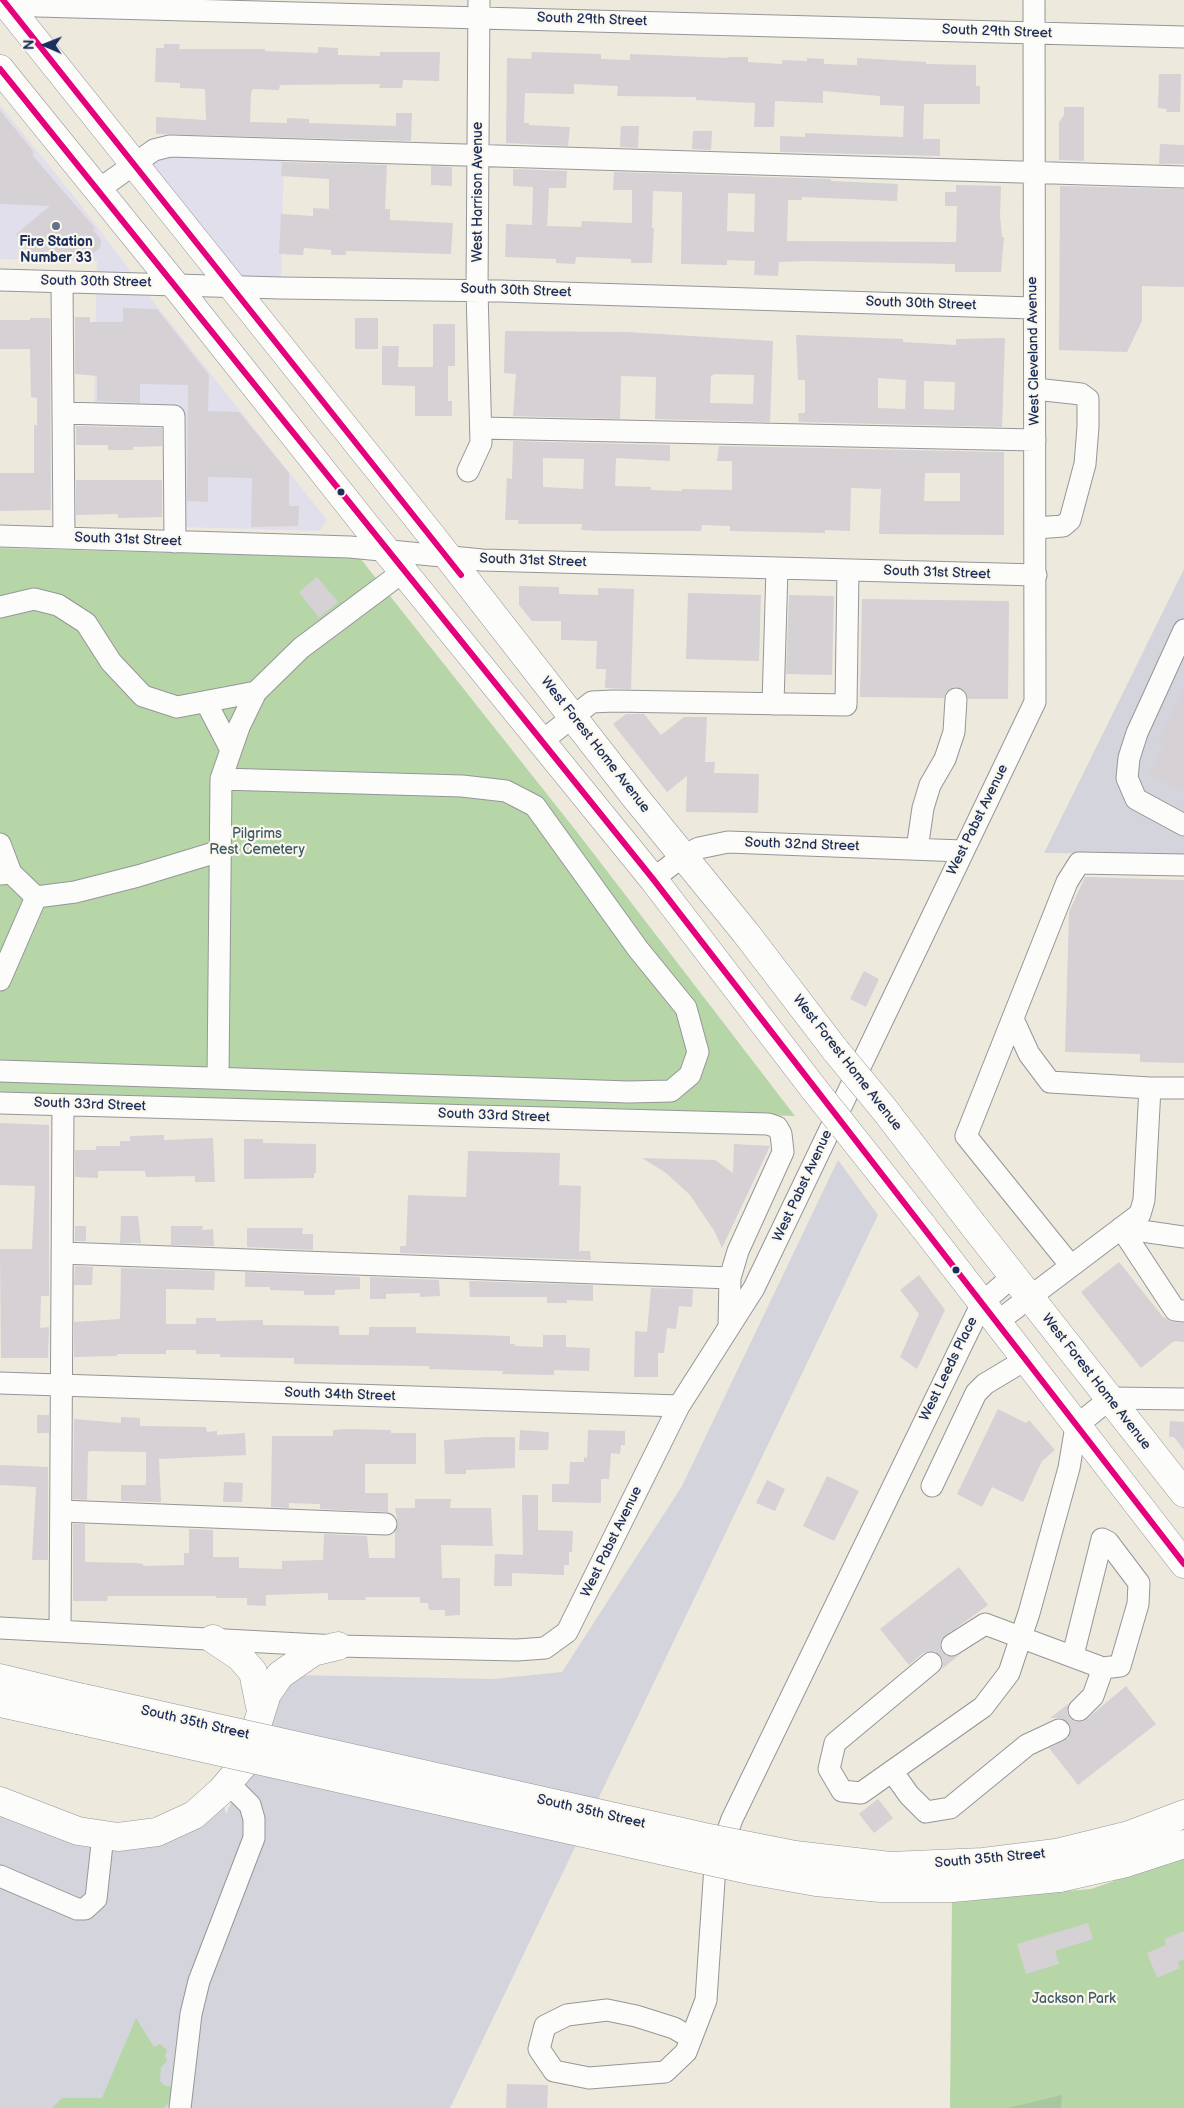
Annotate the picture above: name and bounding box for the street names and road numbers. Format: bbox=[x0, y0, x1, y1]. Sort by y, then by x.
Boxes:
street label: South 29th Street bbox=[536, 10, 648, 30]
street label: South 29th Street bbox=[941, 22, 1053, 42]
street label: West Harrison Avenue bbox=[470, 122, 486, 262]
street label: South 30th Street bbox=[40, 273, 152, 291]
street label: West Cleveland Avenue bbox=[1024, 276, 1044, 426]
street label: South 30th Street bbox=[460, 281, 572, 301]
street label: South 30th Street bbox=[865, 294, 977, 314]
street label: South 31st Street bbox=[74, 530, 182, 550]
street label: South 31st Street bbox=[479, 551, 587, 571]
street label: South 31st Street bbox=[883, 563, 991, 583]
street label: West Forest Home Avenue bbox=[537, 674, 653, 816]
street label: West Pabst Avenue bbox=[944, 762, 1012, 878]
street label: South 32nd Street bbox=[744, 835, 860, 855]
street label: West Forest Home Avenue bbox=[789, 992, 905, 1134]
street label: South 33rd Street bbox=[34, 1095, 146, 1115]
street label: South 33rd Street bbox=[438, 1106, 550, 1126]
street label: West Pabst Avenue bbox=[770, 1127, 836, 1245]
street label: West Forest Home Avenue bbox=[1038, 1311, 1154, 1453]
street label: West Leeds Place bbox=[917, 1314, 981, 1424]
street label: South 34th Street bbox=[284, 1385, 396, 1405]
street label: West Pabst Avenue bbox=[578, 1484, 646, 1600]
street label: South 35th Street bbox=[139, 1702, 251, 1744]
street label: South 35th Street bbox=[535, 1791, 647, 1833]
street label: South 35th Street bbox=[934, 1846, 1046, 1872]

